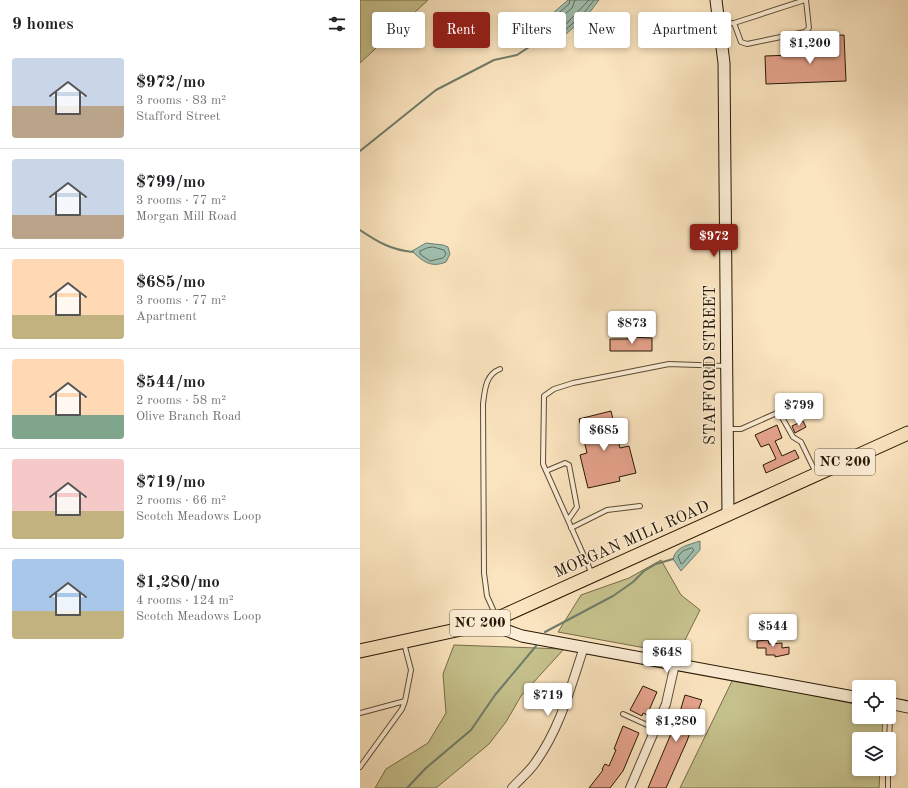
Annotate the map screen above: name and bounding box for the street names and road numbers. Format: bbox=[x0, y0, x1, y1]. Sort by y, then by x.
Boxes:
street label: STAFFORD STREET bbox=[703, 285, 719, 445]
road number: NC 200 bbox=[815, 449, 875, 475]
street label: MORGAN MILL ROAD bbox=[552, 498, 712, 582]
road number: NC 200 bbox=[450, 610, 510, 636]

